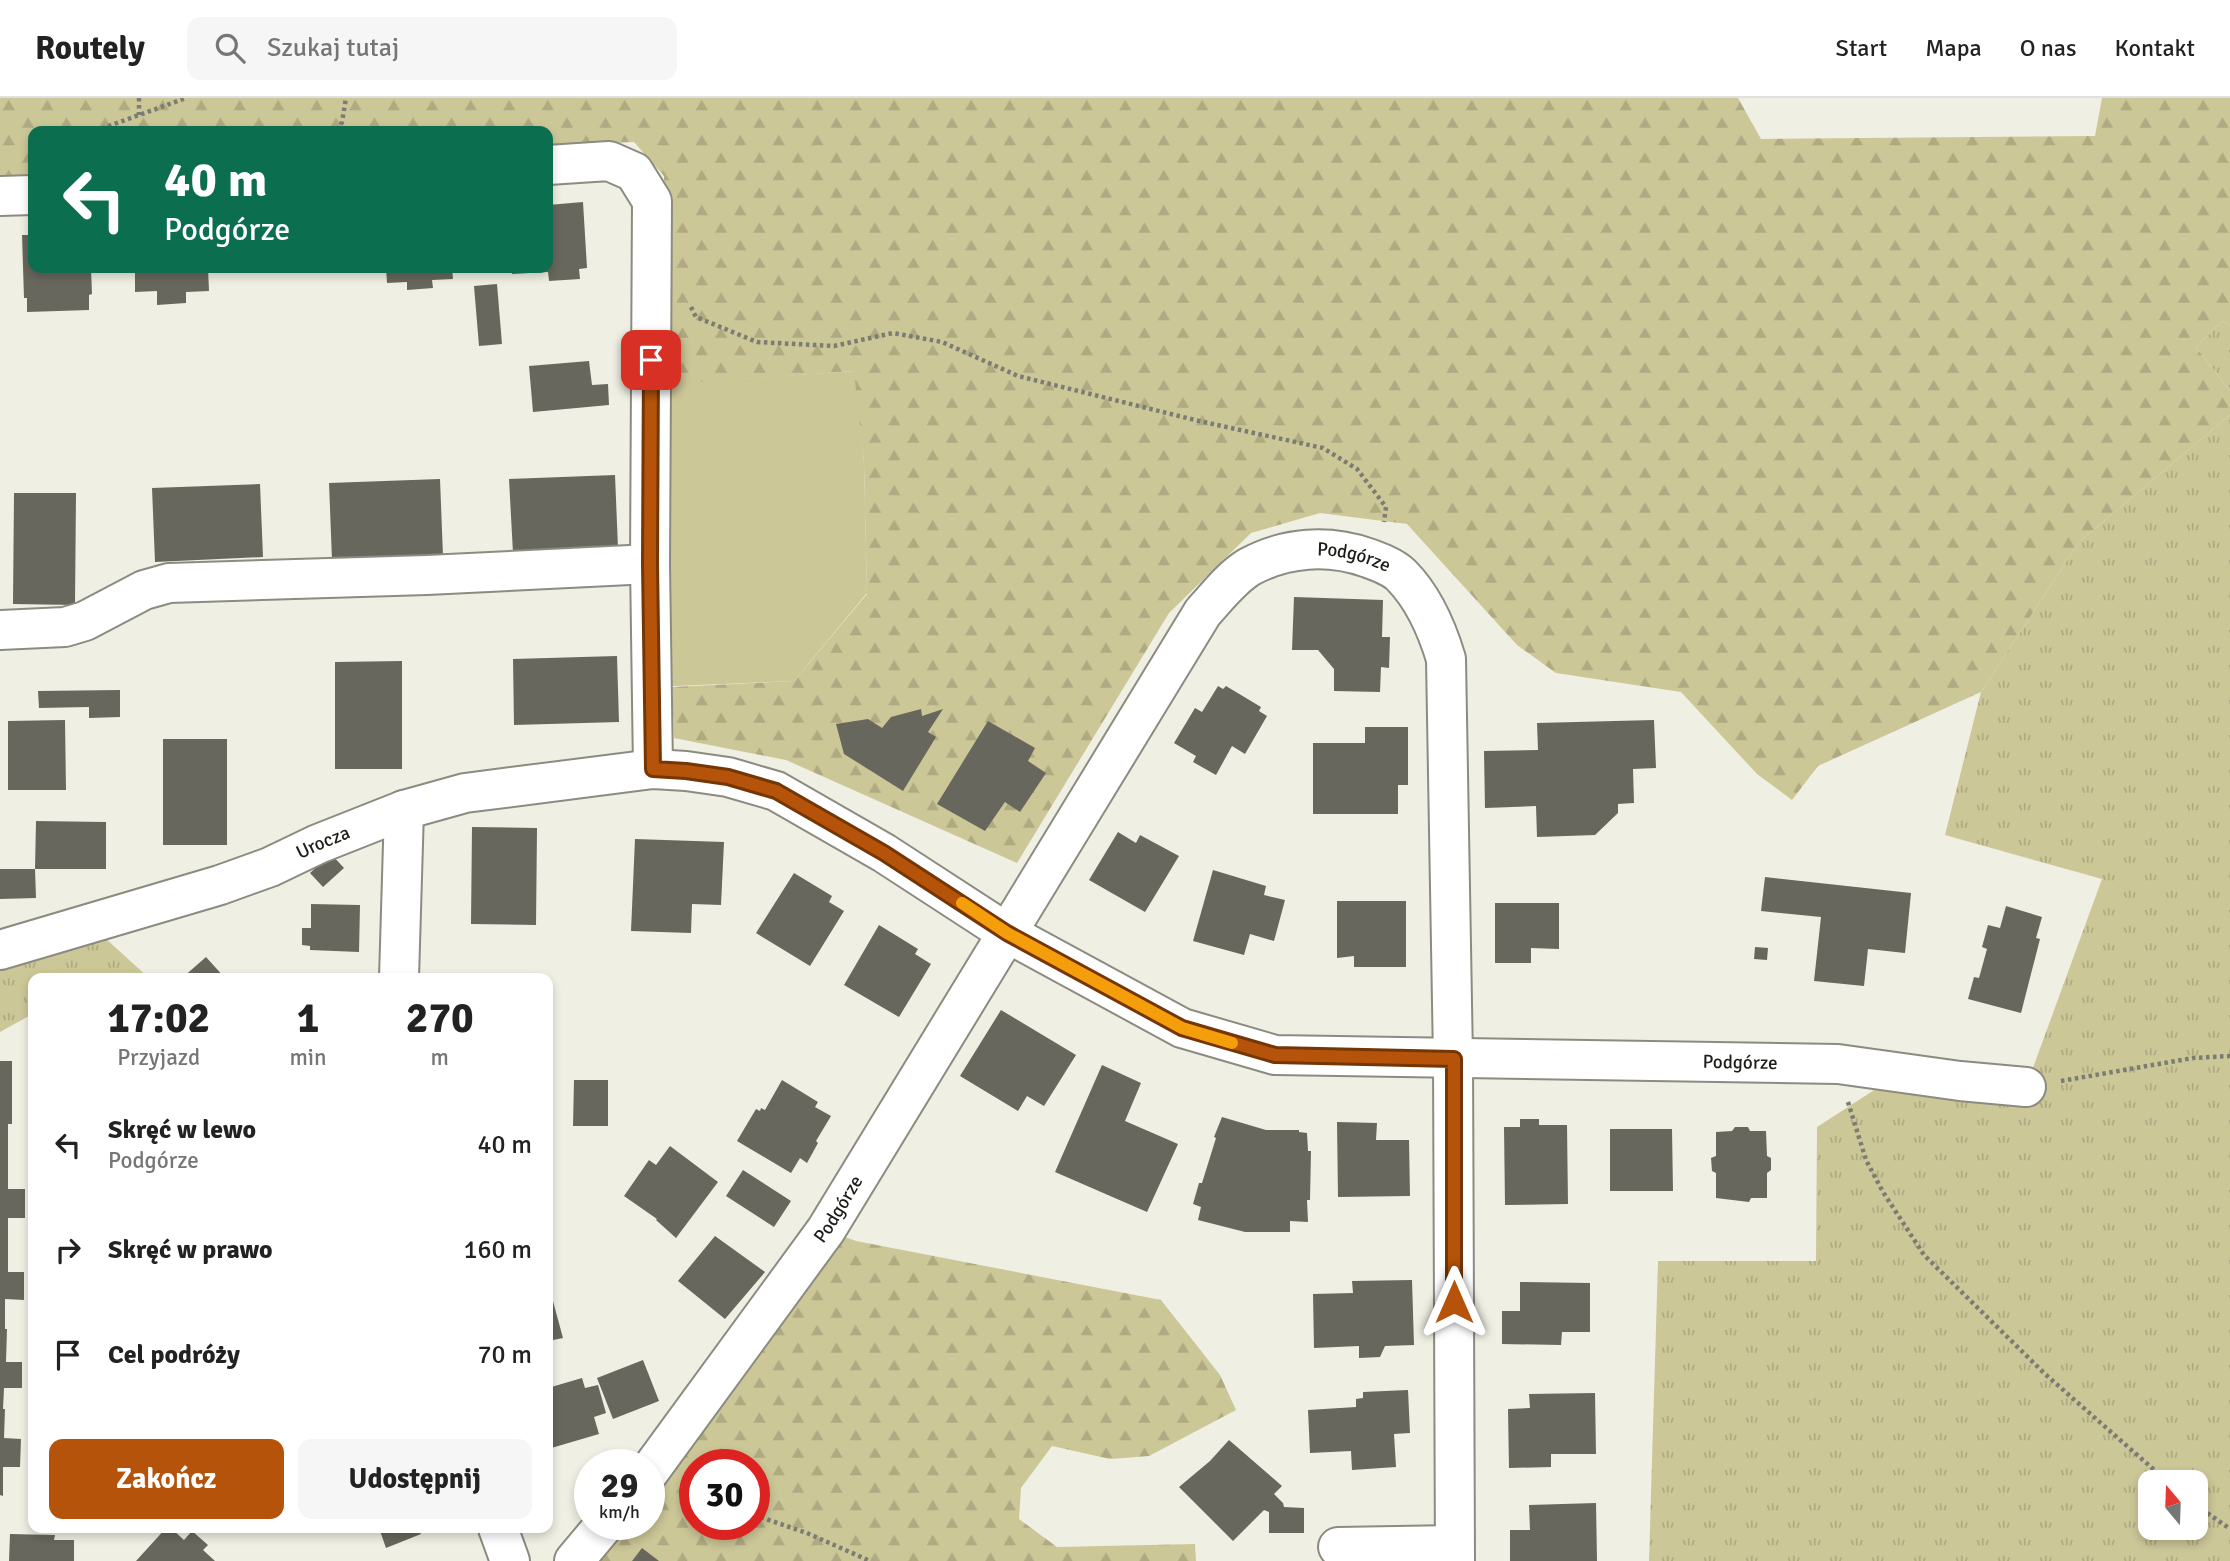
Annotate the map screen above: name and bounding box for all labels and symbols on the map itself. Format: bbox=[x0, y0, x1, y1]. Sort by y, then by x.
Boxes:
pin bbox=[621, 330, 681, 390]
street label: Podgórze bbox=[1317, 537, 1395, 578]
street label: Urocza bbox=[292, 821, 353, 865]
street label: Podgórze bbox=[1702, 1050, 1778, 1075]
street label: Podgórze bbox=[808, 1171, 868, 1248]
position arrow bbox=[1417, 1265, 1491, 1339]
speed limit sign: 30 bbox=[679, 1449, 770, 1540]
north arrow bbox=[2138, 1470, 2208, 1540]

